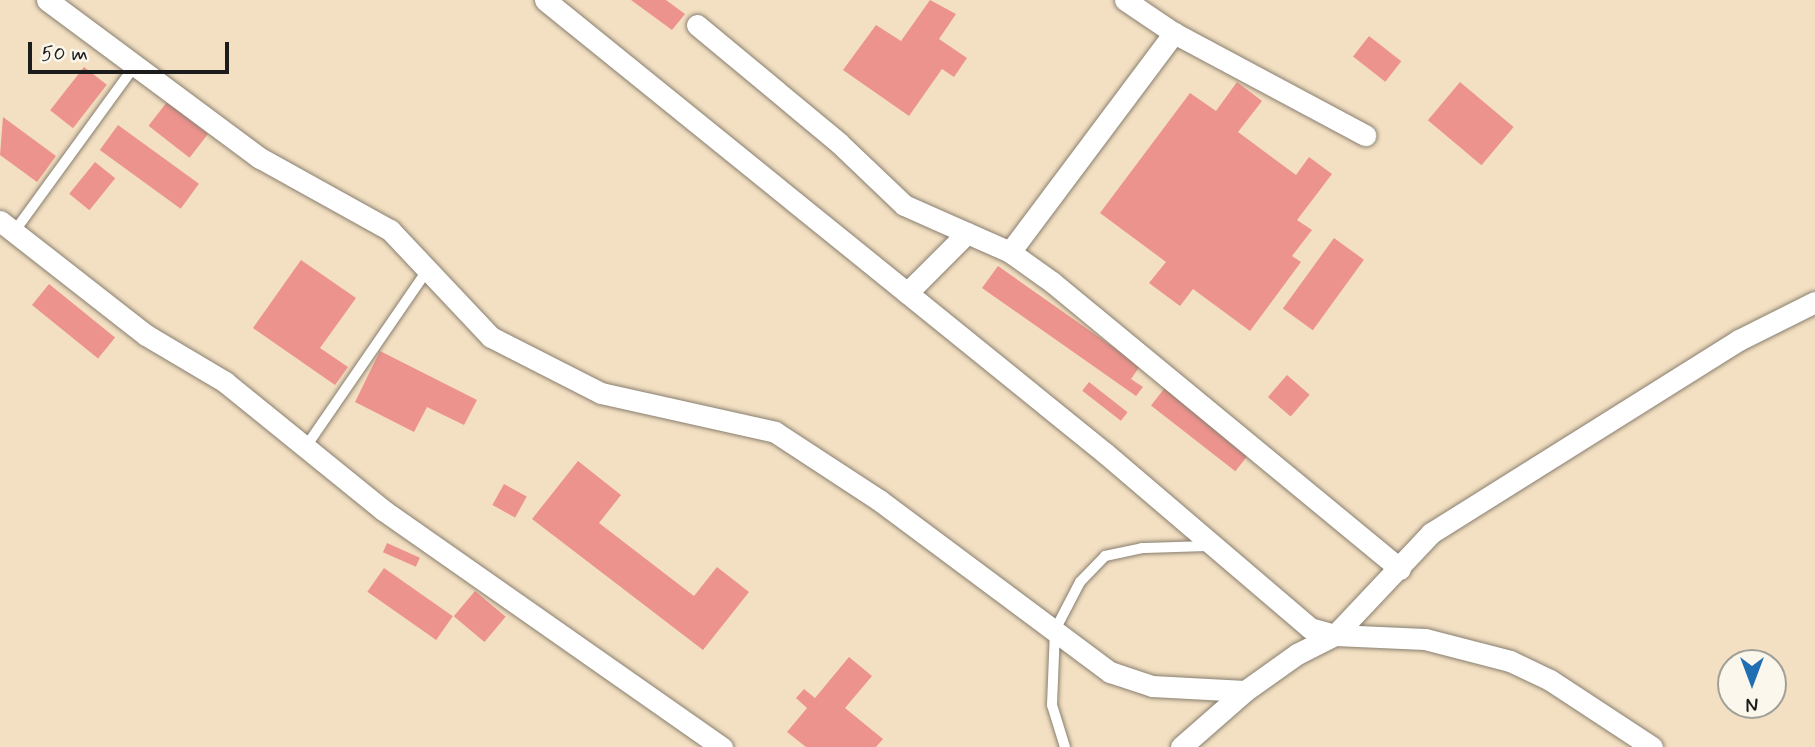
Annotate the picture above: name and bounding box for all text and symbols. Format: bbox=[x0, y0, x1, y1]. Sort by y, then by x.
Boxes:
scale bar bbox=[32, 28, 233, 72]
text: 50 m bbox=[41, 40, 88, 68]
north arrow bbox=[1717, 649, 1787, 719]
text: N bbox=[1746, 691, 1758, 716]

